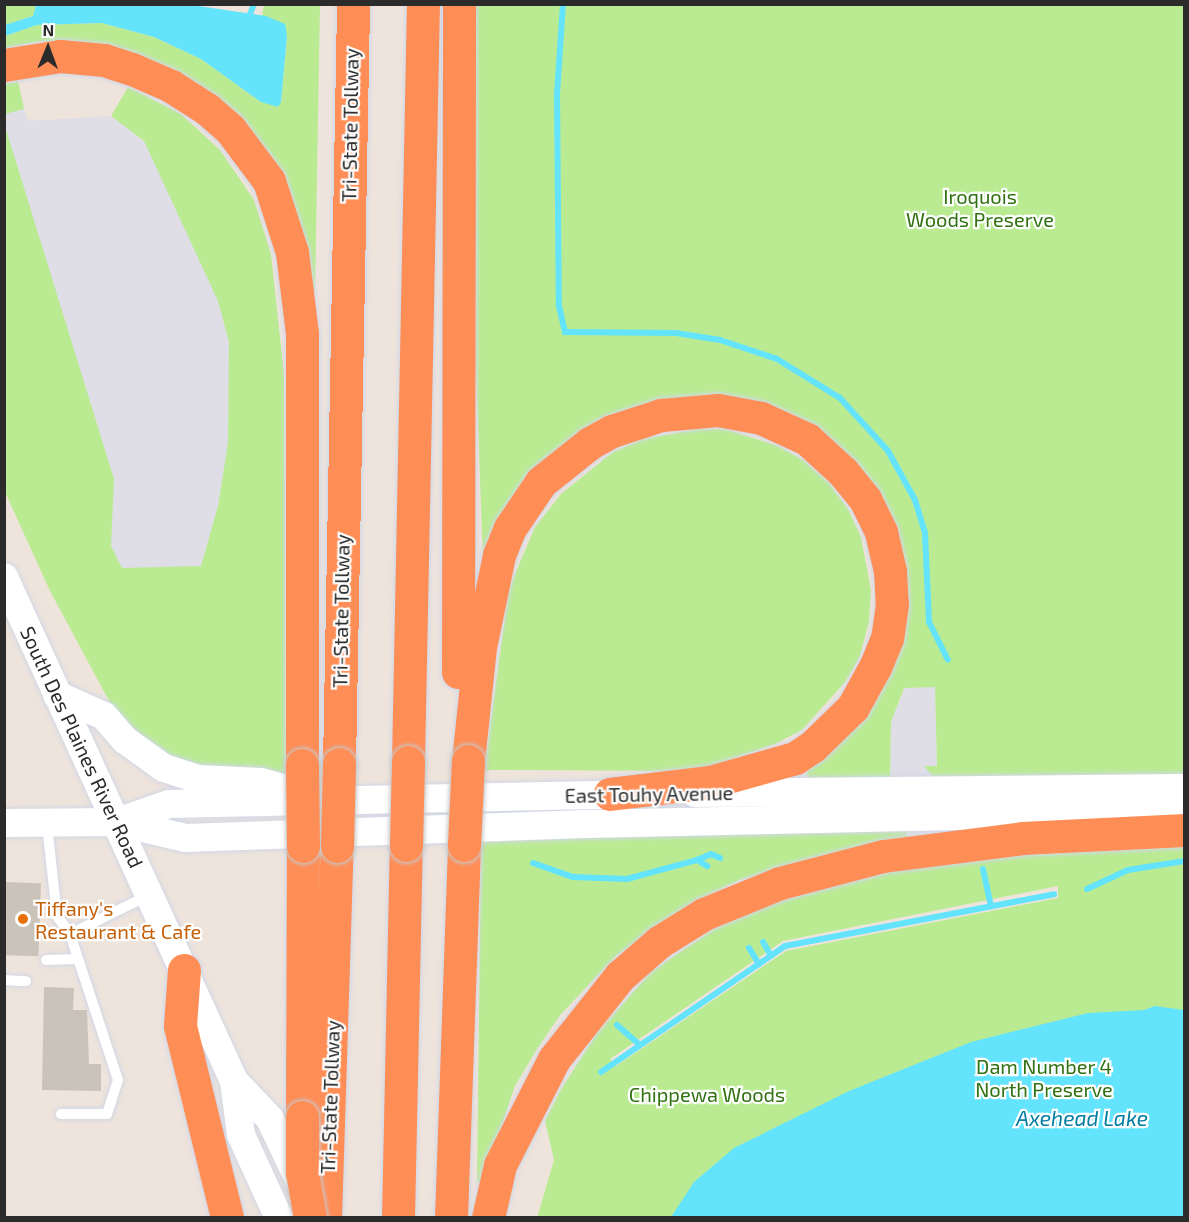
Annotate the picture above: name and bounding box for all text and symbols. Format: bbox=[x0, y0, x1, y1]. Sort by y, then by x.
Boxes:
north arrow bbox=[18, 18, 78, 78]
text: N bbox=[42, 20, 54, 39]
street label: Tri-State Tollway bbox=[337, 48, 363, 202]
park label: Iroquois Woods Preserve bbox=[906, 185, 1054, 232]
street label: Tri-State Tollway bbox=[328, 534, 354, 688]
street label: South Des Plaines River Road bbox=[15, 622, 149, 872]
street label: East Touhy Avenue bbox=[564, 781, 734, 807]
place label: Tiffany's Restaurant & Cafe bbox=[35, 896, 201, 943]
marker: Tiffany's Restaurant & Cafe bbox=[16, 912, 30, 926]
street label: Tri-State Tollway bbox=[315, 1019, 345, 1175]
park label: Dam Number 4 North Preserve bbox=[975, 1054, 1113, 1101]
park label: Chippewa Woods bbox=[629, 1082, 785, 1106]
water label: Axehead Lake bbox=[1016, 1105, 1148, 1131]

